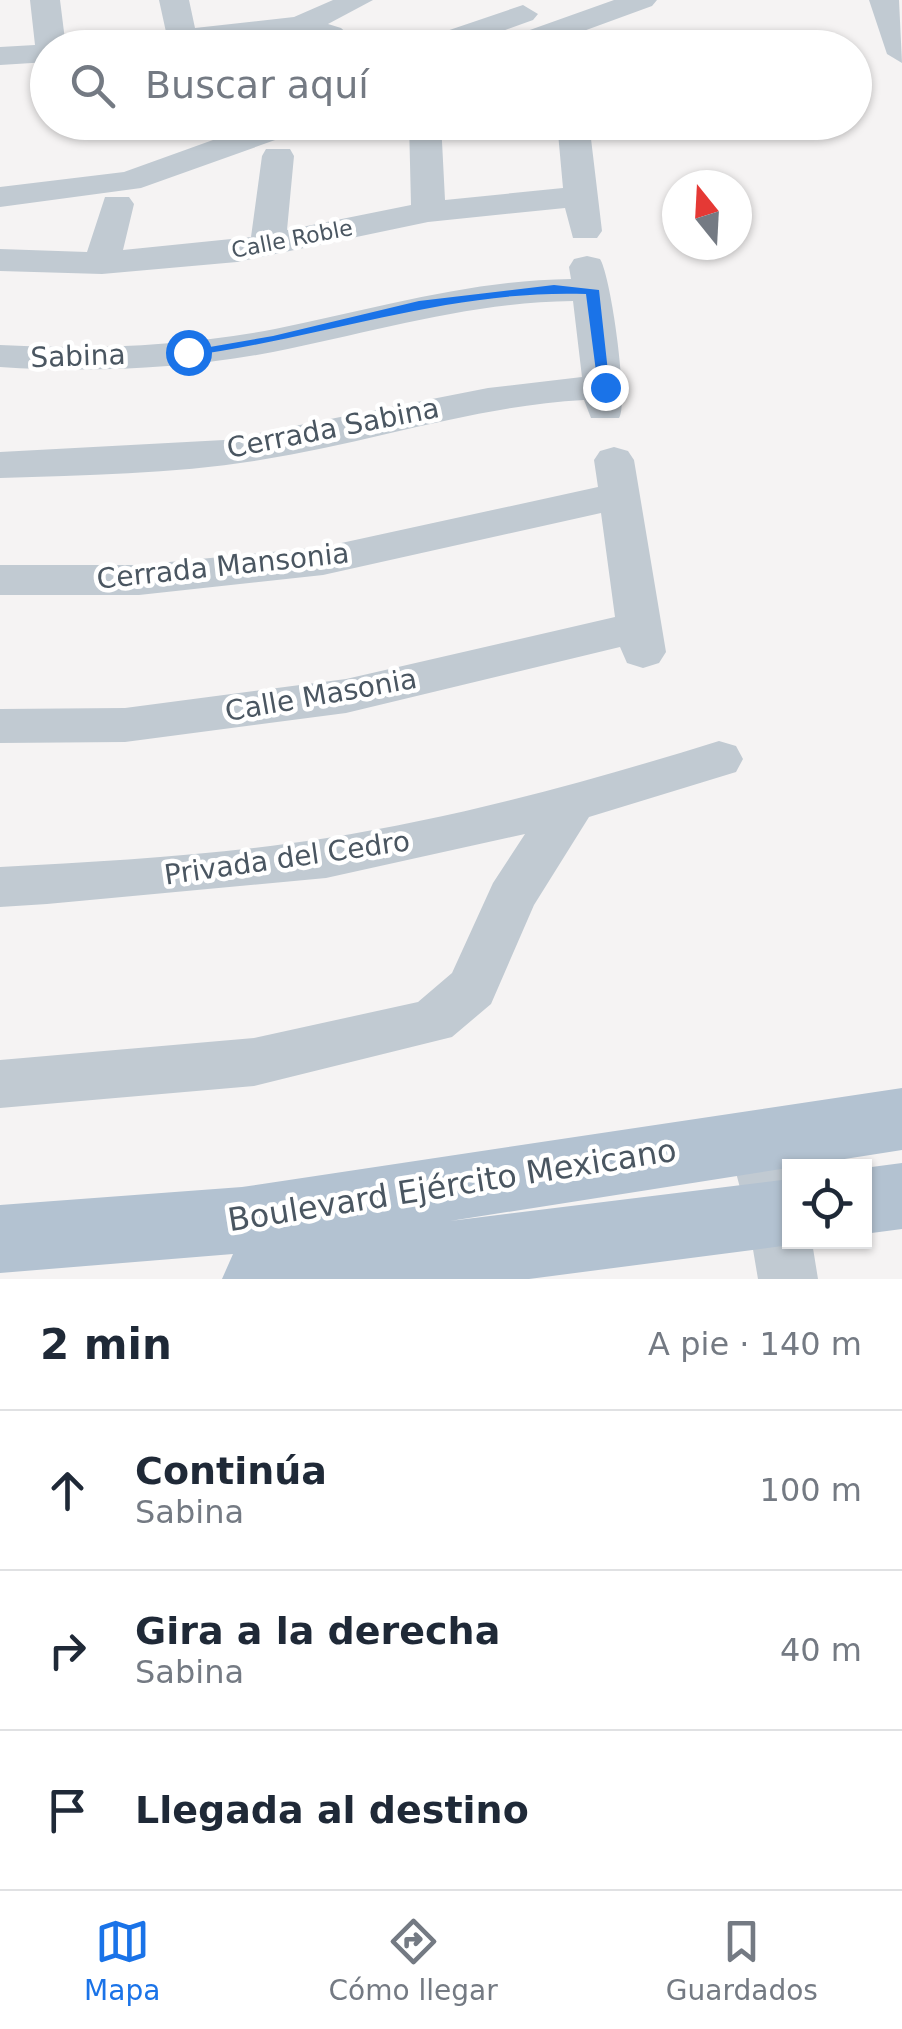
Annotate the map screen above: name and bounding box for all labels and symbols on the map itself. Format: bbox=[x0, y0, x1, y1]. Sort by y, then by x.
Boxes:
north arrow bbox=[662, 170, 752, 260]
street label: Calle Roble bbox=[229, 215, 355, 263]
route start bbox=[166, 330, 212, 376]
street label: Sabina bbox=[30, 338, 126, 374]
route end bbox=[583, 365, 629, 411]
street label: Cerrada Sabina bbox=[224, 391, 442, 465]
street label: Cerrada Mansonia bbox=[95, 536, 351, 596]
street label: Calle Masonia bbox=[223, 662, 419, 728]
street label: Privada del Cedro bbox=[162, 824, 412, 892]
street label: Boulevard Ejército Mexicano bbox=[225, 1131, 679, 1239]

